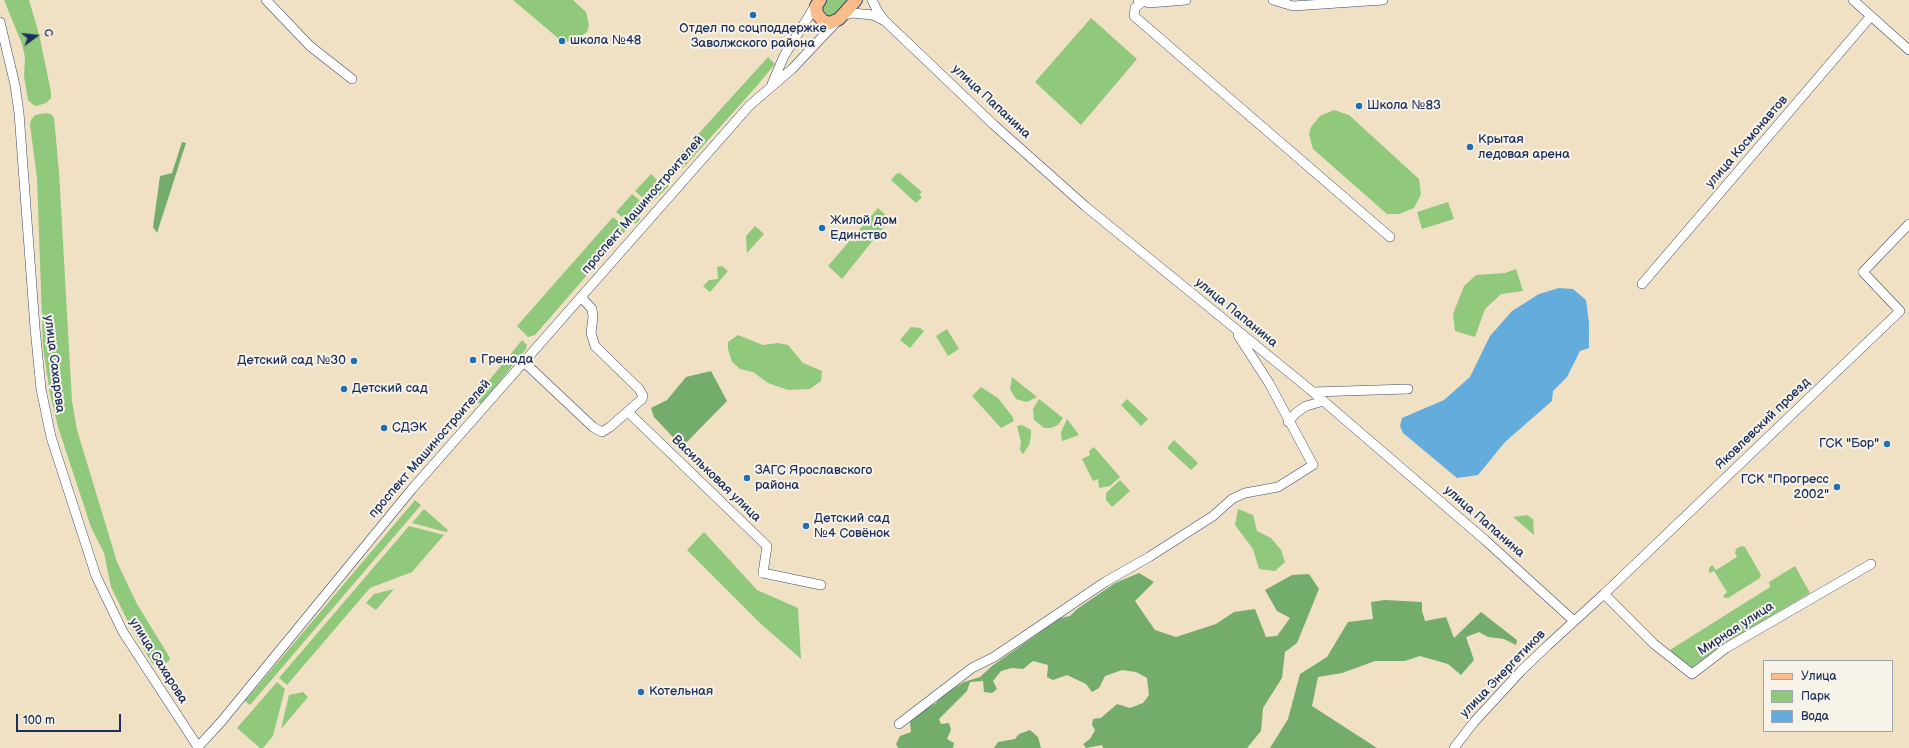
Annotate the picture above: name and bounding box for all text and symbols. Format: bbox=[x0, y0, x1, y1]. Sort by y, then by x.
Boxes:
marker: Отдел по соцподдержке Заволжского района bbox=[748, 10, 758, 20]
north arrow bbox=[16, 16, 56, 56]
place label: Отдел по соцподдержке Заволжского района bbox=[679, 21, 827, 52]
text: С bbox=[41, 27, 55, 38]
place label: школа №48 bbox=[570, 33, 641, 49]
marker: школа №48 bbox=[557, 36, 567, 46]
street label: улица Папанина bbox=[948, 62, 1034, 142]
street label: улица Космонавтов bbox=[1703, 93, 1791, 191]
place label: Школа №83 bbox=[1367, 98, 1441, 114]
marker: Школа №83 bbox=[1354, 101, 1364, 111]
place label: Крытая ледовая арена bbox=[1478, 132, 1570, 163]
street label: проспект Машиностроителей bbox=[579, 133, 707, 277]
marker: Крытая ледовая арена bbox=[1465, 142, 1475, 152]
place label: Жилой дом Единство bbox=[830, 213, 897, 244]
marker: Жилой дом Единство bbox=[817, 223, 827, 233]
street label: улица Папанина bbox=[1192, 275, 1280, 351]
street label: улица Сахарова bbox=[40, 314, 68, 414]
place label: Гренада bbox=[481, 352, 533, 368]
place label: Детский сад №30 bbox=[237, 353, 346, 369]
marker: Гренада bbox=[468, 355, 478, 365]
marker: Детский сад №30 bbox=[349, 356, 359, 366]
street label: Яковлевский проезд bbox=[1712, 375, 1814, 473]
street label: проспект Машиностроителей bbox=[366, 377, 494, 521]
place label: Детский сад bbox=[352, 381, 428, 397]
marker: Детский сад bbox=[339, 384, 349, 394]
place label: СДЭК bbox=[392, 420, 427, 436]
marker: СДЭК bbox=[379, 423, 389, 433]
street label: Васильковая улица bbox=[668, 432, 764, 526]
place label: ГСК "Бор" bbox=[1819, 436, 1879, 452]
marker: ГСК "Бор" bbox=[1882, 439, 1892, 449]
place label: ЗАГС Ярославского района bbox=[755, 463, 872, 494]
place label: ГСК "Прогресс 2002" bbox=[1741, 472, 1829, 503]
marker: ЗАГС Ярославского района bbox=[742, 473, 752, 483]
marker: ГСК "Прогресс 2002" bbox=[1832, 482, 1842, 492]
street label: улица Папанина bbox=[1440, 483, 1528, 561]
place label: Детский сад №4 Совёнок bbox=[814, 511, 890, 542]
marker: Детский сад №4 Совёнок bbox=[801, 521, 811, 531]
street label: Мирная улица bbox=[1695, 599, 1777, 659]
street label: улица Сахарова bbox=[125, 615, 191, 707]
street label: улица Энергетиков bbox=[1457, 627, 1549, 721]
legend bbox=[1763, 660, 1893, 732]
text: Улица bbox=[1801, 669, 1837, 684]
place label: Котельная bbox=[649, 684, 713, 700]
marker: Котельная bbox=[636, 687, 646, 697]
text: Парк bbox=[1801, 689, 1830, 704]
scale bar bbox=[18, 706, 123, 732]
text: Вода bbox=[1801, 709, 1829, 724]
text: 100 m bbox=[23, 713, 55, 728]

